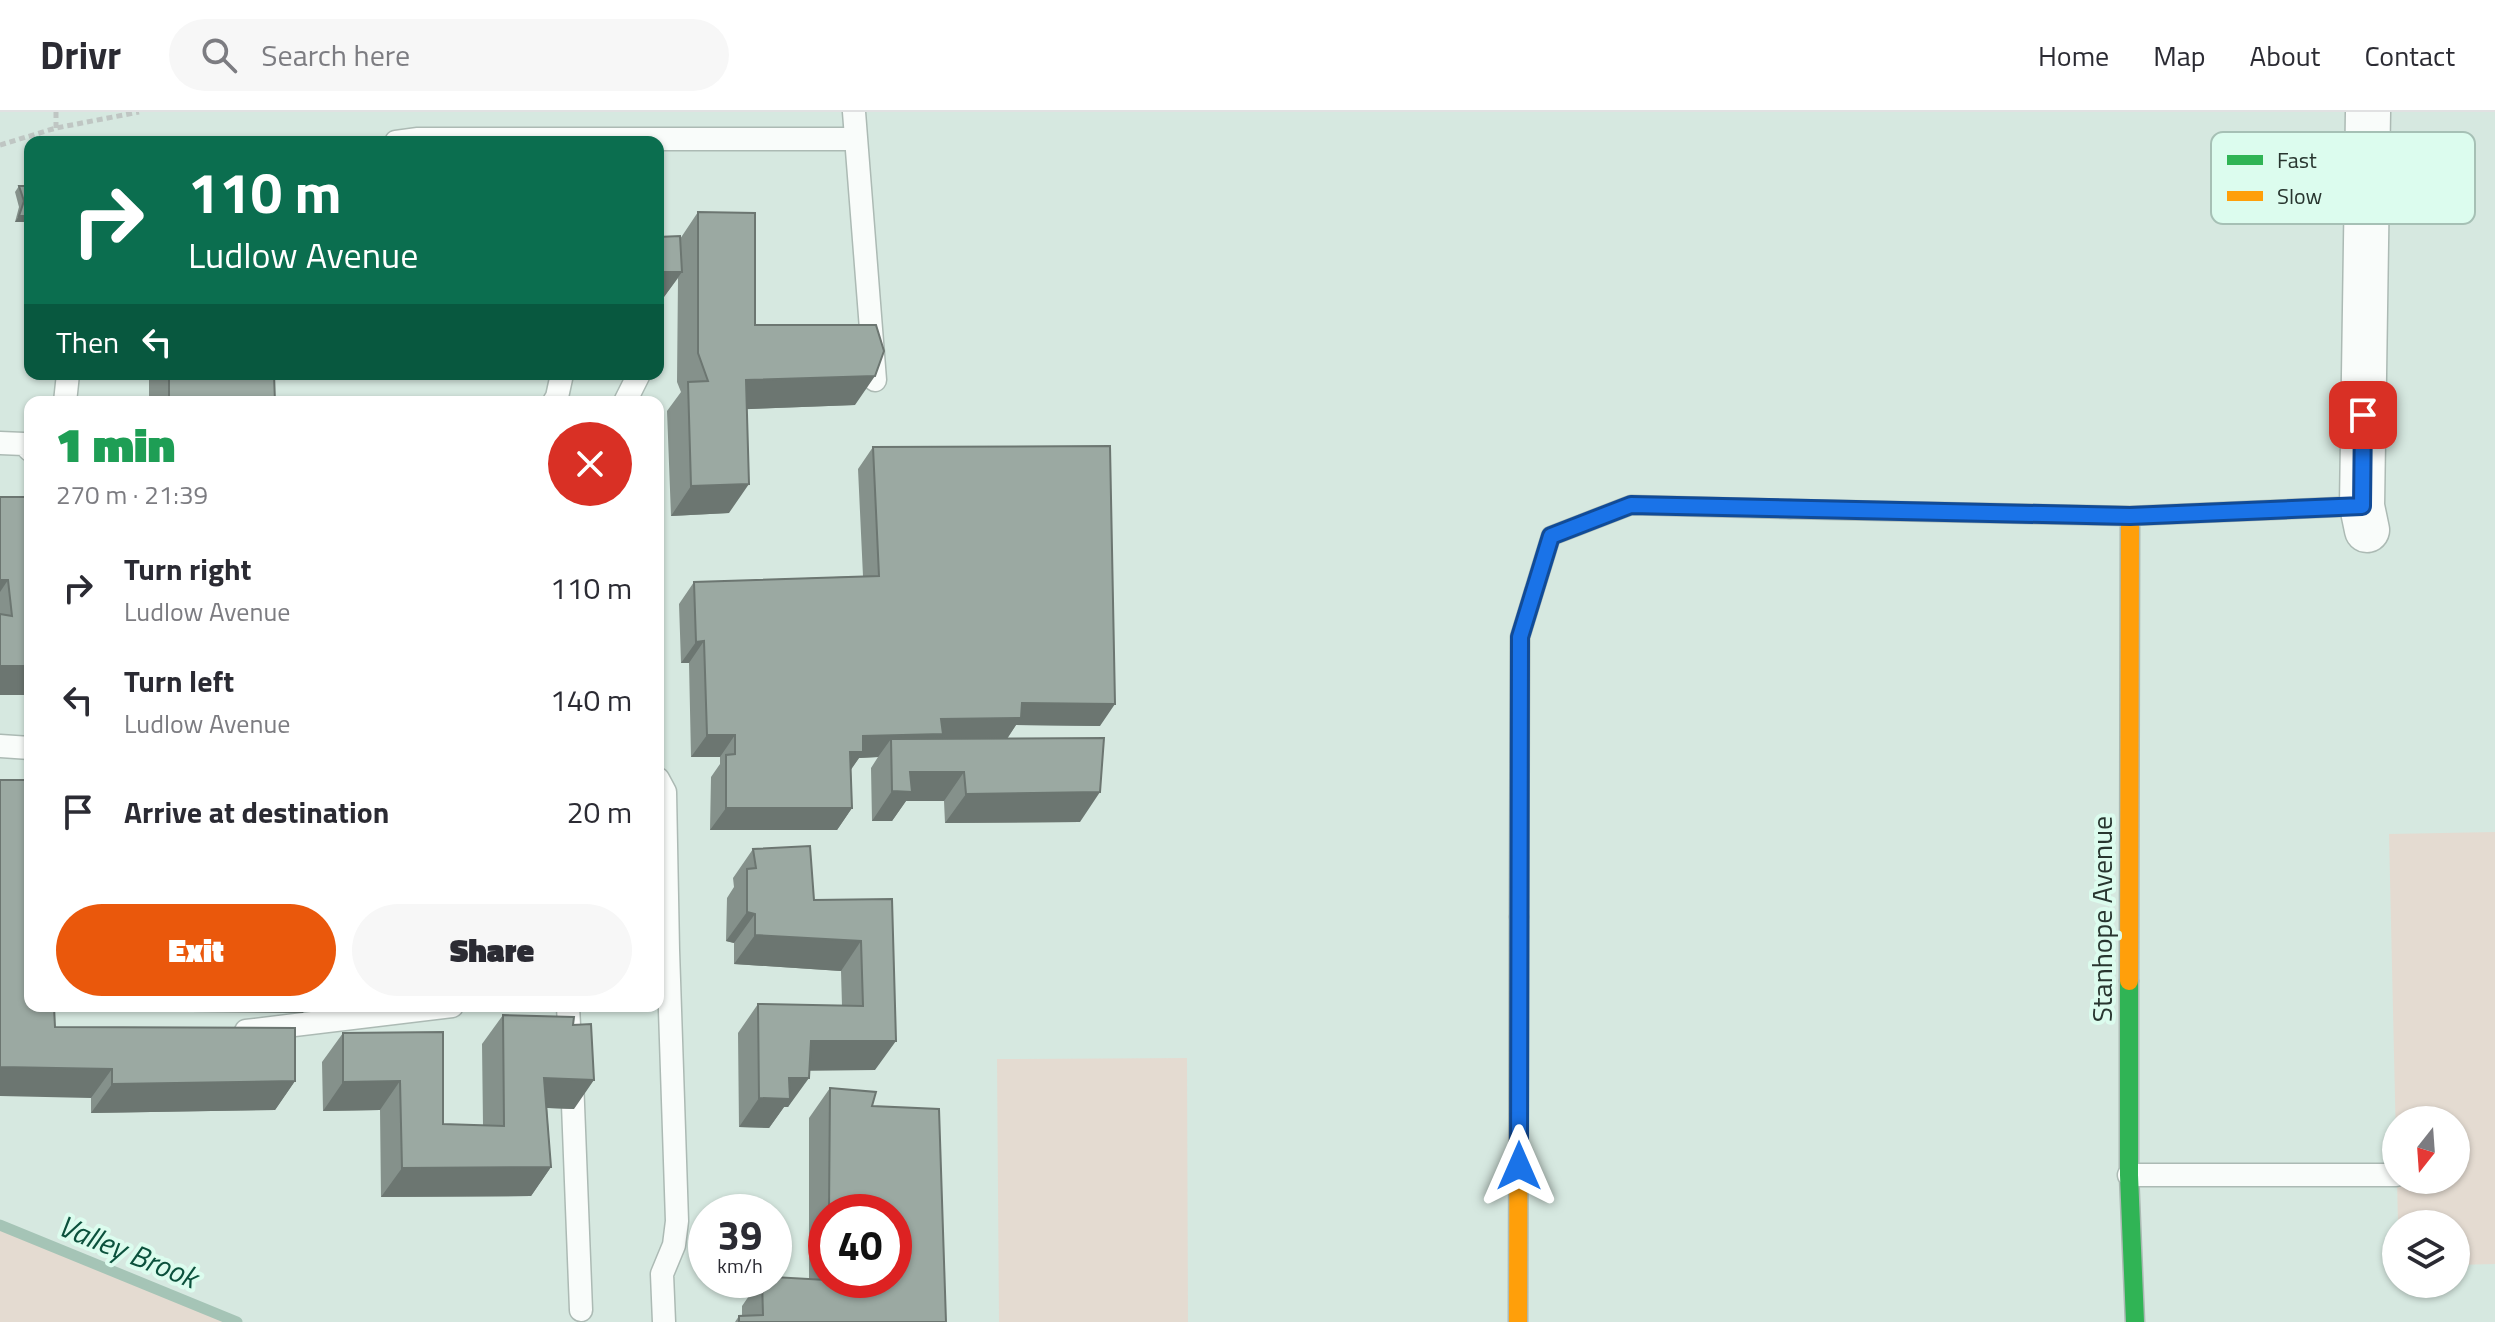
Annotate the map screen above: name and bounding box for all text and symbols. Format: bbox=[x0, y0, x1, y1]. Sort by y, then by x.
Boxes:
search box bbox=[169, 19, 729, 91]
text: Drivr bbox=[40, 26, 121, 84]
text: Search here bbox=[261, 32, 410, 78]
icon: search bbox=[197, 33, 241, 77]
text: Home bbox=[2038, 34, 2109, 77]
text: Map bbox=[2153, 34, 2206, 77]
text: About bbox=[2250, 34, 2320, 77]
text: Contact bbox=[2364, 34, 2455, 77]
legend bbox=[2211, 132, 2475, 224]
text: Fast bbox=[2277, 143, 2317, 177]
text: 110 m bbox=[188, 150, 341, 235]
icon: right bbox=[56, 168, 160, 272]
text: Slow bbox=[2277, 179, 2323, 213]
text: Ludlow Avenue bbox=[188, 227, 418, 282]
text: Then bbox=[56, 319, 119, 365]
icon: left bbox=[135, 320, 179, 364]
pin bbox=[2329, 381, 2397, 449]
icon: arrive bbox=[2341, 393, 2385, 437]
text: 1 min bbox=[56, 408, 175, 481]
button: close bbox=[548, 422, 632, 506]
text: 270 m · 21:39 bbox=[56, 475, 208, 514]
text: Turn right bbox=[124, 546, 252, 592]
text: 110 m bbox=[550, 565, 632, 611]
icon: right bbox=[56, 566, 100, 610]
text: Ludlow Avenue bbox=[124, 592, 290, 631]
text: Turn left bbox=[124, 658, 234, 704]
text: 140 m bbox=[550, 677, 632, 723]
icon: left bbox=[56, 678, 100, 722]
text: Ludlow Avenue bbox=[124, 704, 290, 743]
text: Arrive at destination bbox=[124, 789, 389, 835]
text: 20 m bbox=[567, 789, 632, 835]
icon: arrive bbox=[56, 790, 100, 834]
street label: Stanhope Avenue bbox=[2080, 816, 2123, 1022]
button: Exit bbox=[56, 904, 336, 996]
button: Share bbox=[352, 904, 632, 996]
north arrow bbox=[2382, 1106, 2470, 1194]
map controls bbox=[2382, 1106, 2470, 1298]
position arrow bbox=[1477, 1124, 1561, 1208]
speed limit sign: 40 bbox=[808, 1194, 912, 1298]
water label: Valley Brook bbox=[51, 1202, 208, 1301]
text: 39 bbox=[718, 1205, 762, 1266]
button: layers bbox=[2382, 1210, 2470, 1298]
text: km/h bbox=[717, 1250, 763, 1281]

